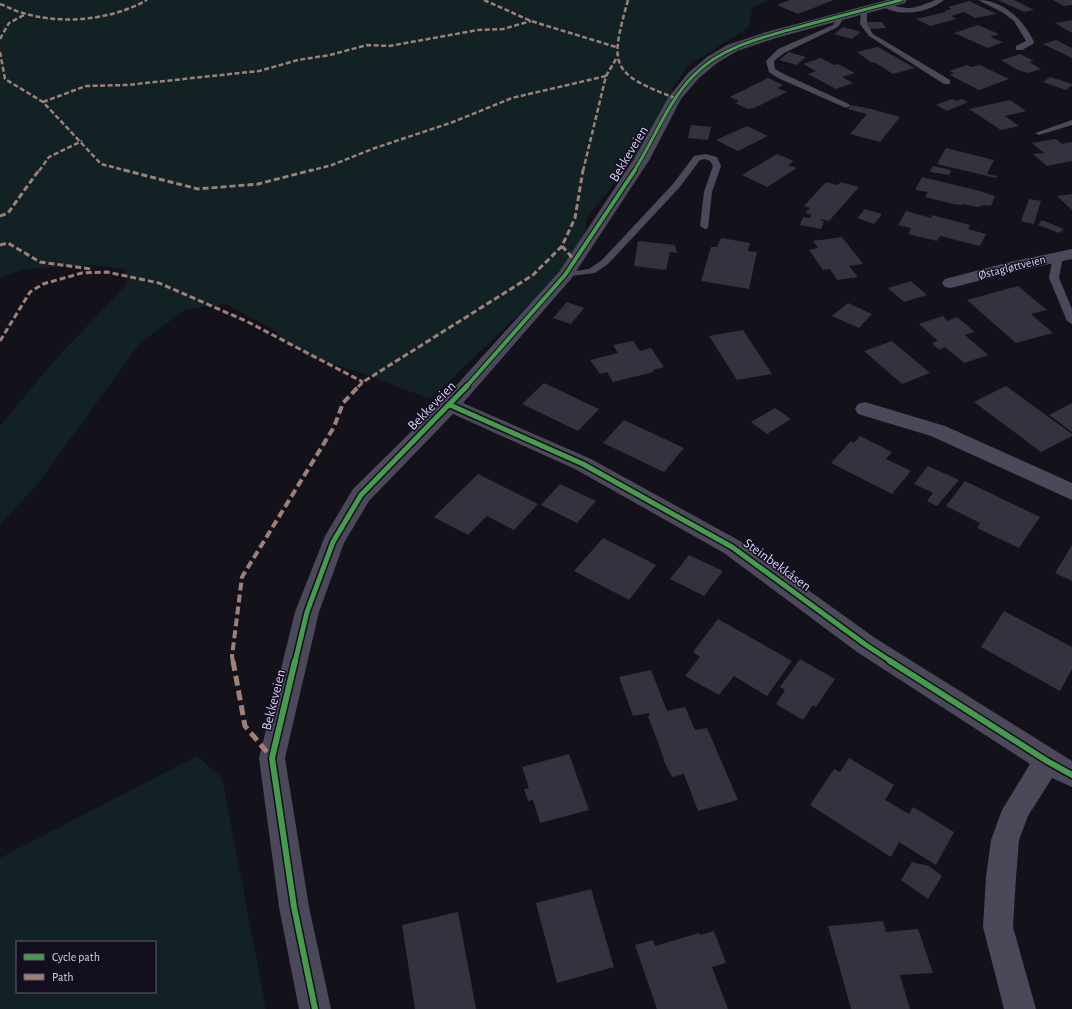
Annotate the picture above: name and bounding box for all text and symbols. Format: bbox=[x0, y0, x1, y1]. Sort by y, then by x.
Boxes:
street label: Bekkeveien bbox=[607, 124, 651, 184]
street label: Østagløttveien bbox=[977, 253, 1047, 281]
street label: Bekkeveien bbox=[405, 379, 459, 433]
street label: Steinbekkåsen bbox=[741, 536, 813, 594]
street label: Bekkeveien bbox=[260, 668, 288, 732]
legend bbox=[16, 941, 156, 993]
text: Cycle path bbox=[52, 951, 100, 964]
text: Path bbox=[52, 971, 74, 983]

